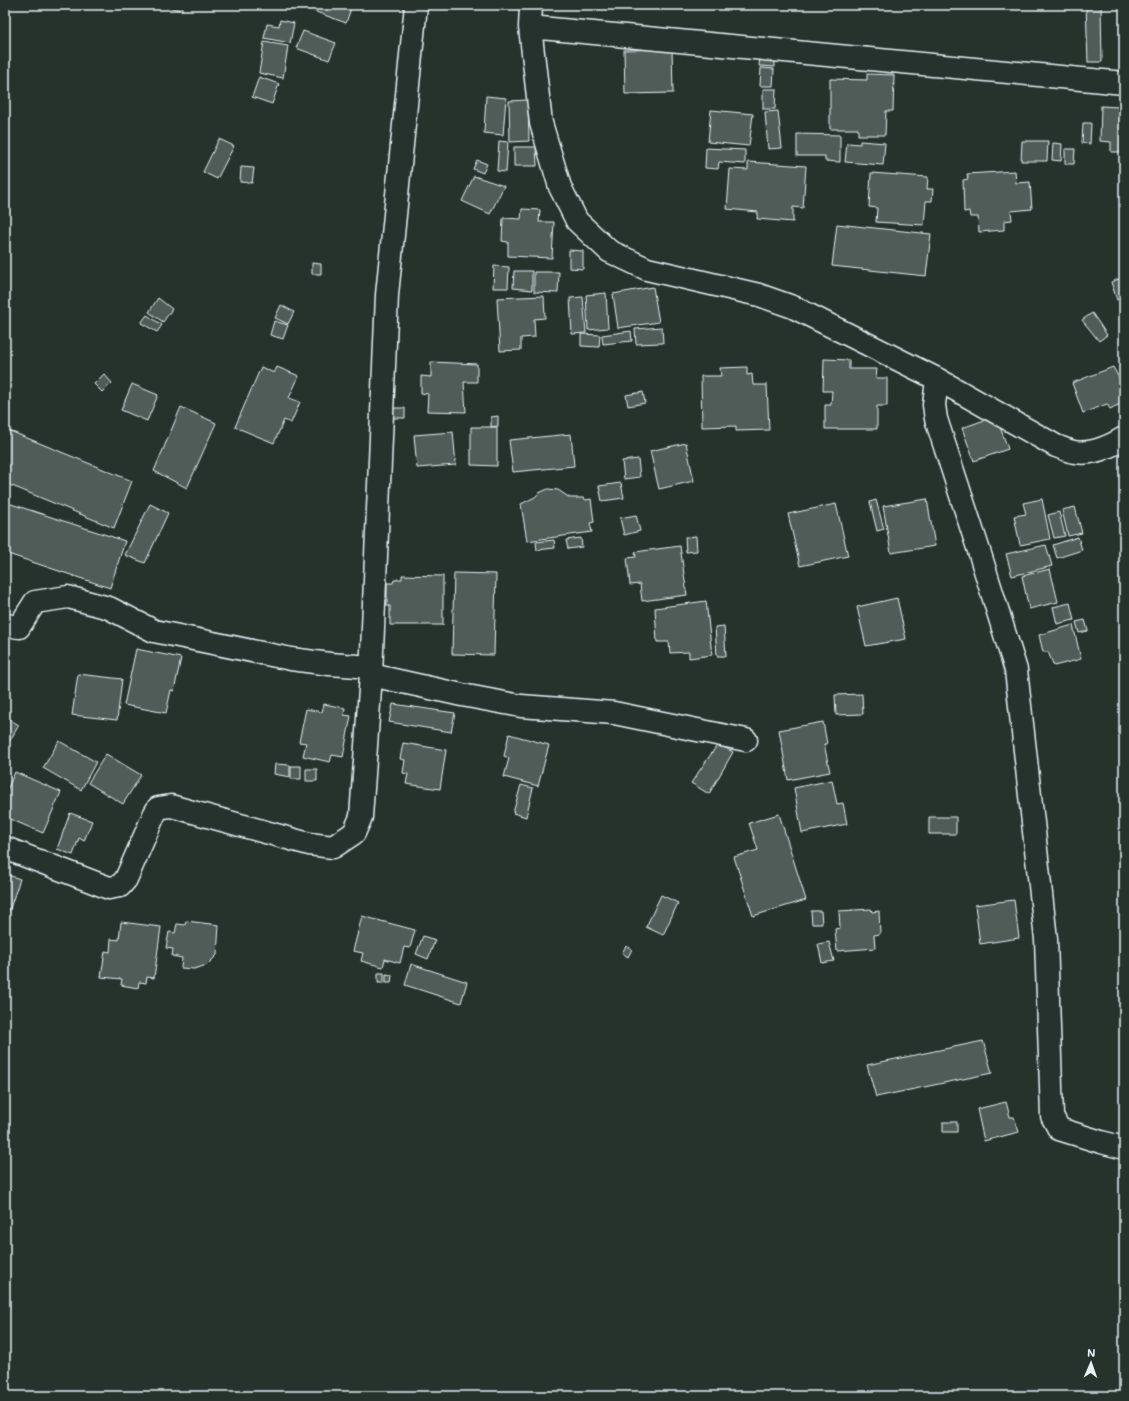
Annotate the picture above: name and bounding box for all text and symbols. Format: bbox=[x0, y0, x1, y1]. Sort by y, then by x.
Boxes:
north arrow bbox=[1071, 1343, 1111, 1383]
text: N bbox=[1087, 1345, 1096, 1360]

